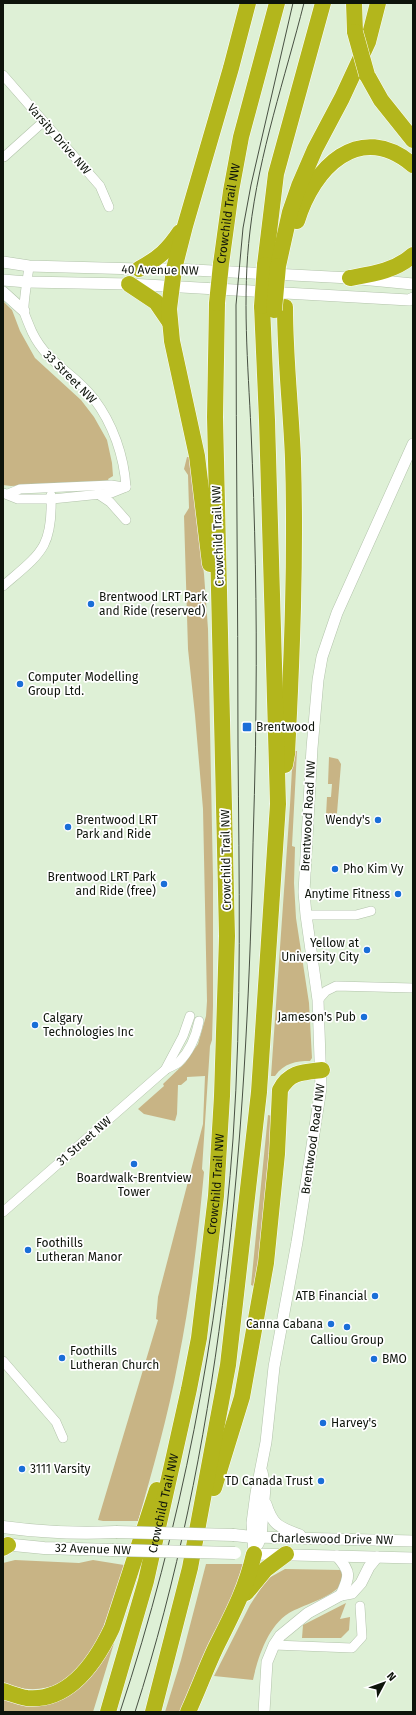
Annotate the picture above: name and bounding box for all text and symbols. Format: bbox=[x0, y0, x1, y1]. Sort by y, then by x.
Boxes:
street label: Varsity Drive NW bbox=[25, 101, 94, 177]
street label: Crowchild Trail NW bbox=[214, 162, 243, 265]
street label: 40 Avenue NW bbox=[121, 262, 199, 278]
street label: 33 Street NW bbox=[41, 348, 99, 406]
street label: Crowchild Trail NW bbox=[209, 485, 227, 587]
place label: Brentwood LRT Park and Ride (reserved) bbox=[99, 590, 208, 618]
marker: Brentwood LRT Park and Ride (reserved) bbox=[86, 599, 96, 609]
place label: Computer Modelling Group Ltd. bbox=[28, 670, 139, 698]
marker: Computer Modelling Group Ltd. bbox=[15, 679, 25, 689]
place label: Brentwood bbox=[256, 720, 315, 734]
marker: Brentwood bbox=[241, 721, 253, 733]
street label: Brentwood Road NW bbox=[298, 760, 318, 872]
street label: Crowchild Trail NW bbox=[218, 809, 234, 911]
place label: Brentwood LRT Park and Ride bbox=[76, 813, 158, 841]
place label: Wendy's bbox=[325, 813, 370, 827]
marker: Wendy's bbox=[373, 815, 383, 825]
marker: Brentwood LRT Park and Ride bbox=[63, 822, 73, 832]
place label: Pho Kim Vy bbox=[343, 862, 403, 876]
marker: Pho Kim Vy bbox=[330, 864, 340, 874]
place label: Brentwood LRT Park and Ride (free) bbox=[48, 870, 157, 898]
marker: Brentwood LRT Park and Ride (free) bbox=[159, 879, 169, 889]
place label: Anytime Fitness bbox=[305, 887, 390, 901]
marker: Anytime Fitness bbox=[393, 889, 403, 899]
place label: Yellow at University City bbox=[281, 936, 360, 964]
marker: Yellow at University City bbox=[362, 945, 372, 955]
place label: Jameson's Pub bbox=[277, 1010, 356, 1024]
place label: Calgary Technologies Inc bbox=[43, 1011, 134, 1039]
marker: Jameson's Pub bbox=[359, 1012, 369, 1022]
marker: Calgary Technologies Inc bbox=[30, 1020, 40, 1030]
street label: Brentwood Road NW bbox=[298, 1083, 328, 1195]
street label: 31 Street NW bbox=[54, 1113, 114, 1169]
street label: Crowchild Trail NW bbox=[204, 1133, 227, 1235]
marker: Boardwalk-Brentview Tower bbox=[129, 1159, 139, 1169]
place label: Boardwalk-Brentview Tower bbox=[77, 1171, 192, 1199]
place label: Foothills Lutheran Manor bbox=[36, 1236, 123, 1264]
marker: Foothills Lutheran Manor bbox=[23, 1245, 33, 1255]
place label: ATB Financial bbox=[296, 1289, 367, 1303]
marker: ATB Financial bbox=[370, 1291, 380, 1301]
place label: Canna Cabana bbox=[246, 1317, 323, 1331]
marker: Canna Cabana bbox=[326, 1319, 336, 1329]
marker: Calliou Group bbox=[342, 1322, 352, 1332]
place label: Calliou Group bbox=[310, 1333, 384, 1347]
place label: Foothills Lutheran Church bbox=[70, 1344, 159, 1372]
place label: BMO bbox=[382, 1352, 407, 1366]
marker: Foothills Lutheran Church bbox=[57, 1353, 67, 1363]
marker: BMO bbox=[369, 1354, 379, 1364]
place label: Harvey's bbox=[331, 1416, 377, 1430]
marker: Harvey's bbox=[318, 1418, 328, 1428]
street label: Crowchild Trail NW bbox=[145, 1452, 181, 1554]
place label: 3111 Varsity bbox=[30, 1462, 91, 1476]
marker: 3111 Varsity bbox=[17, 1464, 27, 1474]
place label: TD Canada Trust bbox=[225, 1474, 314, 1488]
marker: TD Canada Trust bbox=[316, 1476, 326, 1486]
street label: Charleswood Drive NW bbox=[271, 1531, 394, 1547]
street label: 32 Avenue NW bbox=[55, 1541, 131, 1557]
north arrow bbox=[364, 1663, 404, 1703]
text: N bbox=[384, 1670, 398, 1684]

